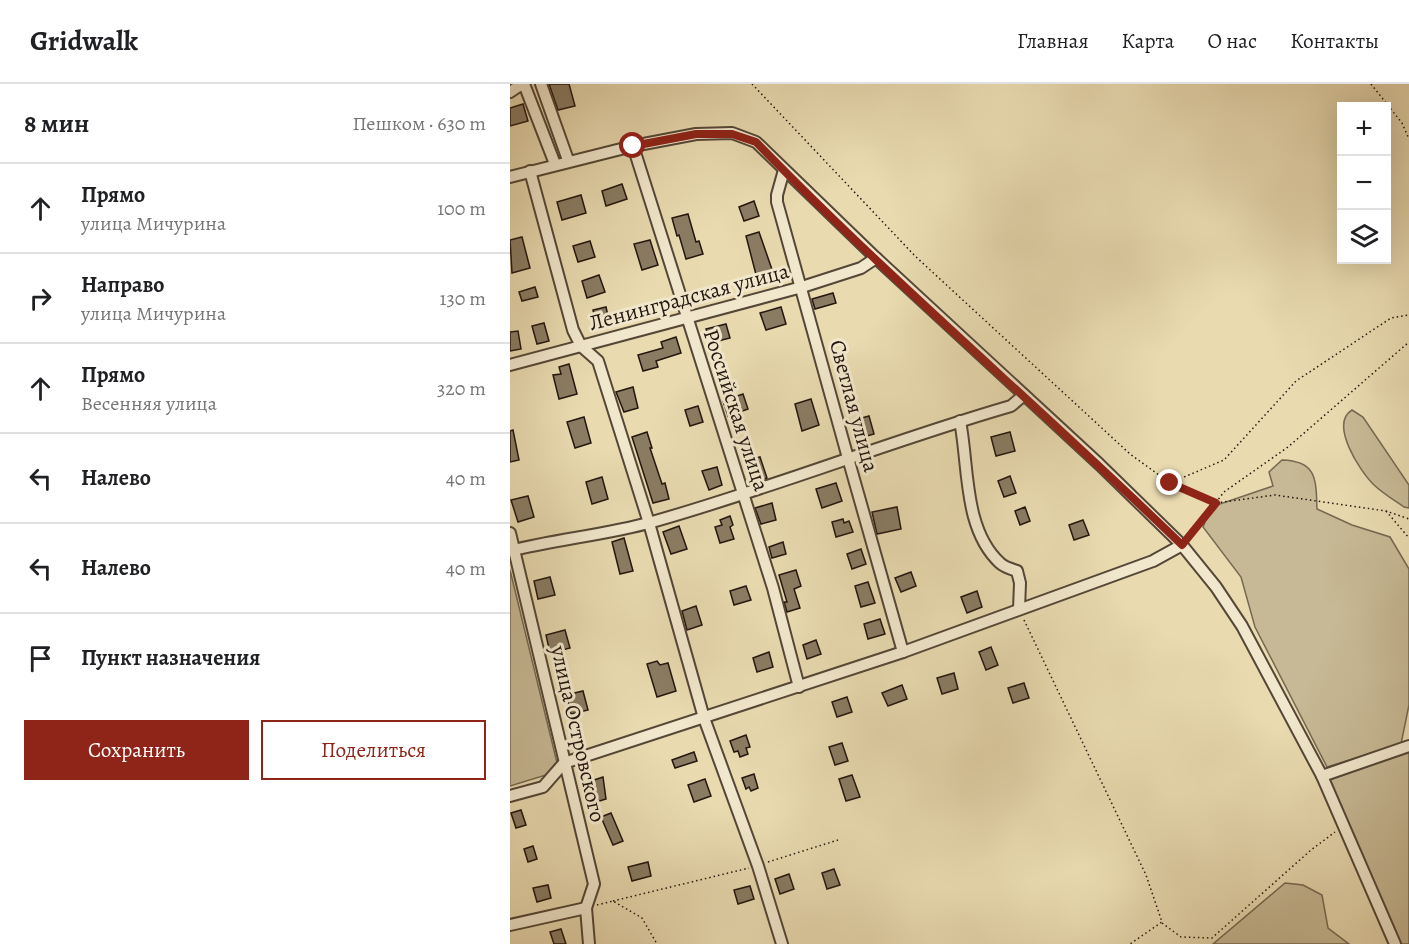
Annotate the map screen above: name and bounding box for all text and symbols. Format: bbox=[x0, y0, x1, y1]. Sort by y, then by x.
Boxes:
text: Gridwalk bbox=[30, 22, 138, 60]
text: Главная bbox=[1017, 27, 1089, 55]
text: Карта bbox=[1122, 27, 1174, 55]
text: О нас bbox=[1207, 27, 1257, 55]
text: Контакты bbox=[1290, 27, 1379, 55]
map controls bbox=[1337, 102, 1391, 264]
button: + bbox=[1337, 102, 1391, 156]
text: 8 мин bbox=[24, 106, 89, 141]
text: Пешком · 630 m bbox=[353, 110, 486, 137]
route start bbox=[619, 132, 645, 158]
button: − bbox=[1337, 156, 1391, 210]
text: Прямо bbox=[81, 180, 145, 210]
icon: ahead bbox=[24, 192, 57, 225]
text: 100 m bbox=[437, 195, 486, 222]
text: улица Мичурина bbox=[81, 210, 226, 237]
button: layers bbox=[1337, 210, 1391, 264]
street label: Ленинградская улица bbox=[586, 256, 793, 338]
text: Направо bbox=[81, 270, 164, 300]
icon: right bbox=[24, 282, 57, 315]
text: 130 m bbox=[440, 285, 486, 312]
text: улица Мичурина bbox=[81, 300, 226, 327]
street label: Российская улица bbox=[696, 325, 777, 496]
street label: Светлая улица bbox=[822, 337, 886, 476]
text: Прямо bbox=[81, 360, 145, 390]
icon: ahead bbox=[24, 372, 57, 405]
text: 320 m bbox=[437, 375, 486, 402]
text: Весенняя улица bbox=[81, 390, 217, 417]
icon: left bbox=[24, 462, 57, 495]
text: Налево bbox=[81, 463, 151, 493]
text: 40 m bbox=[446, 465, 486, 492]
route end bbox=[1156, 469, 1182, 495]
icon: left bbox=[24, 552, 57, 585]
text: Налево bbox=[81, 553, 151, 583]
text: 40 m bbox=[446, 555, 486, 582]
icon: arrive bbox=[24, 642, 57, 675]
street label: улица Островского bbox=[543, 642, 613, 825]
text: Пункт назначения bbox=[81, 643, 260, 673]
button: Сохранить bbox=[24, 720, 249, 780]
button: Поделиться bbox=[261, 720, 486, 780]

